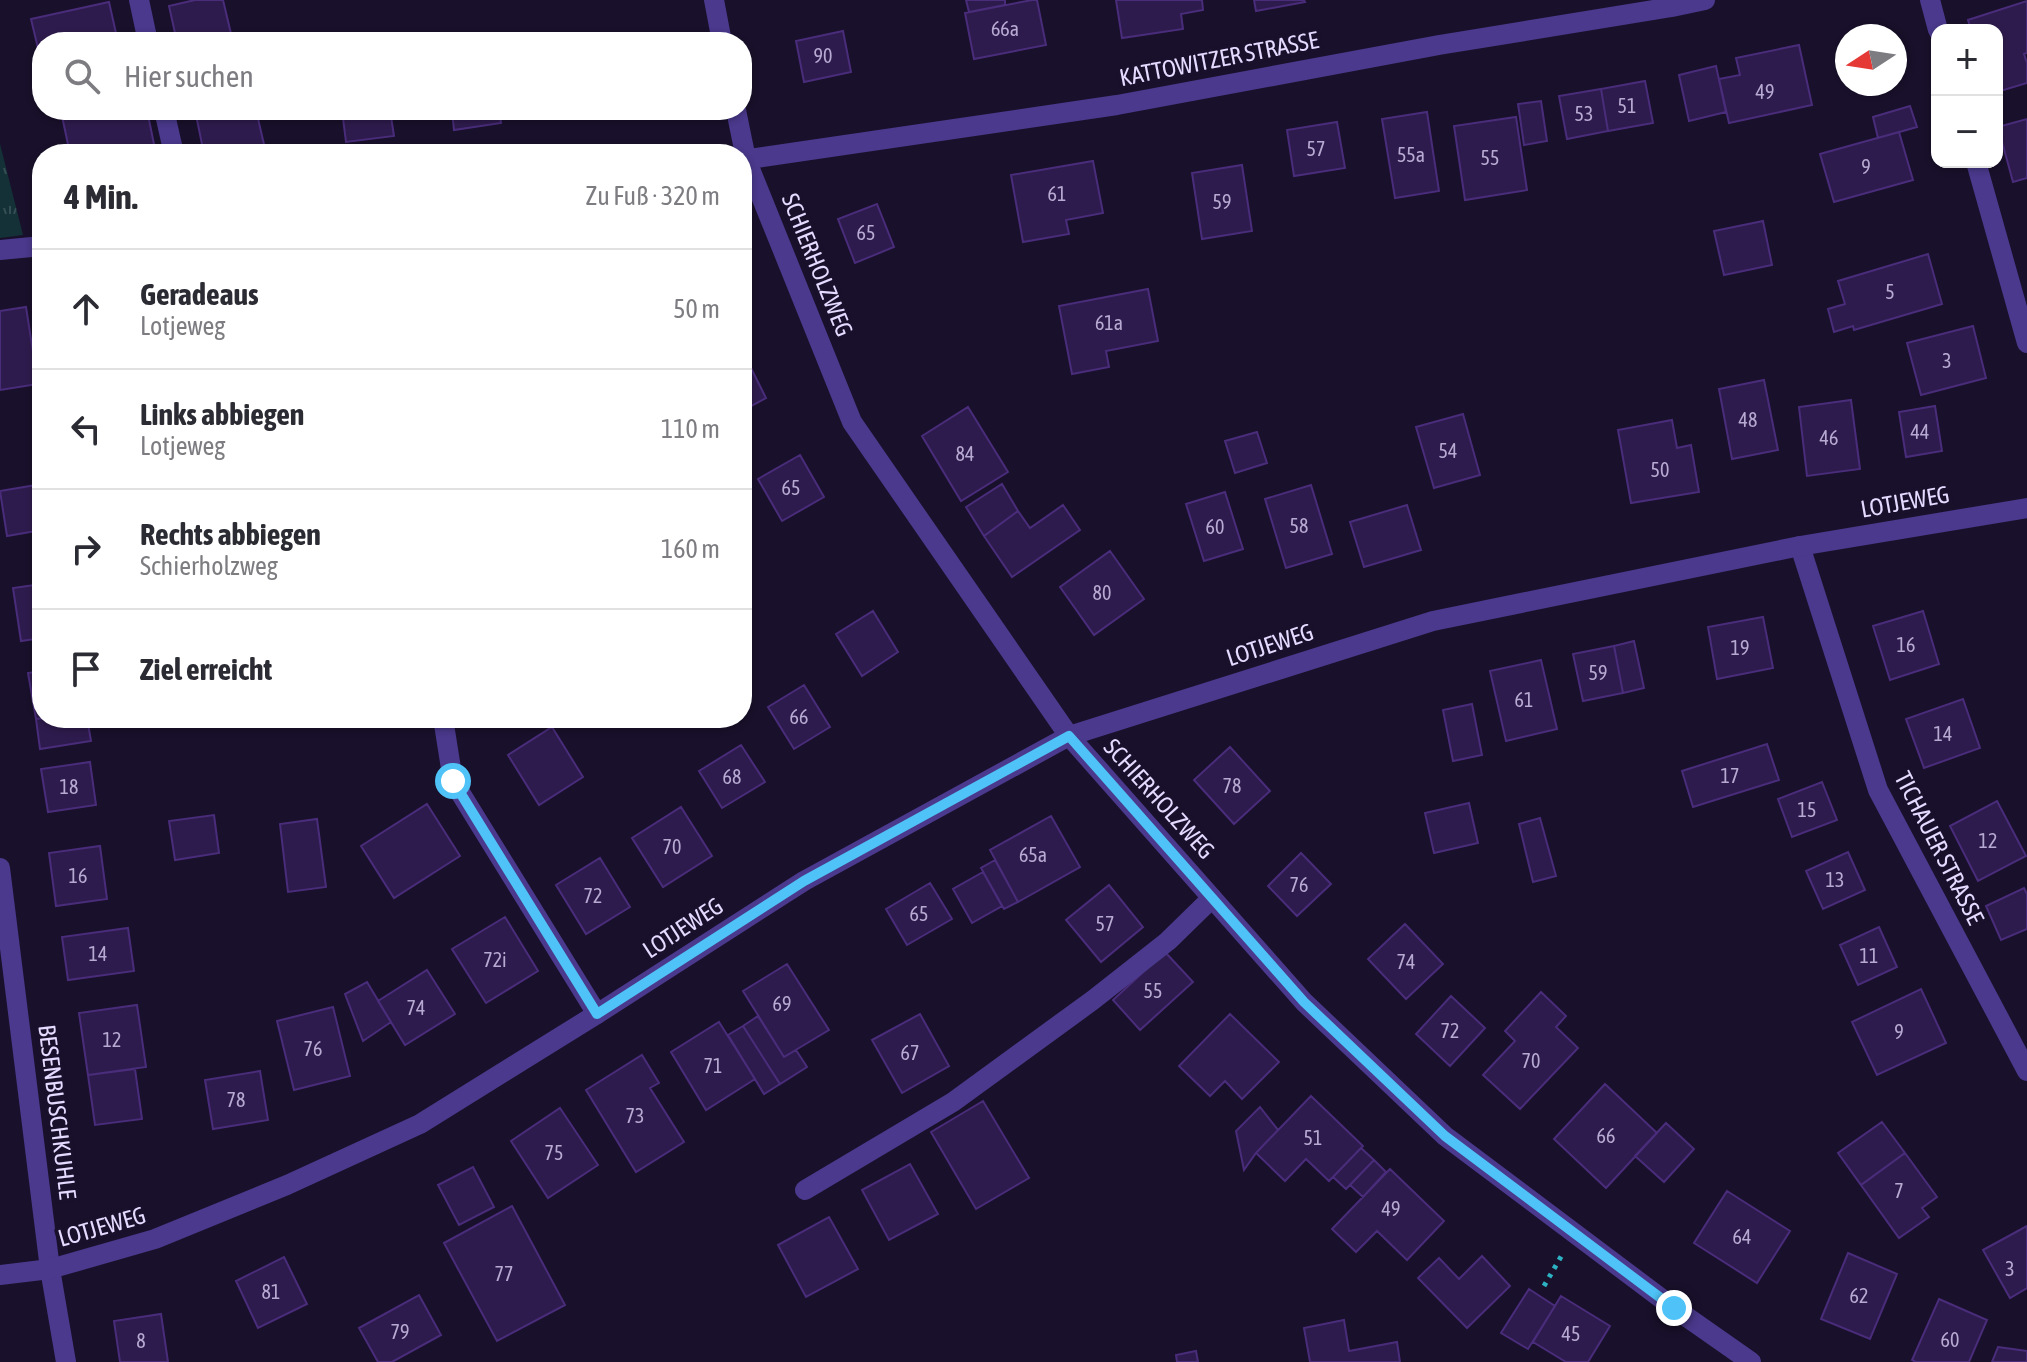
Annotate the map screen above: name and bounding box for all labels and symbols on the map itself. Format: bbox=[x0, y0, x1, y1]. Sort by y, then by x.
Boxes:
house number: 66a bbox=[991, 17, 1019, 40]
north arrow bbox=[1835, 24, 1907, 96]
street label: KATTOWITZER STRASSE bbox=[1117, 26, 1321, 91]
house number: 90 bbox=[814, 44, 832, 67]
house number: 49 bbox=[1756, 80, 1774, 103]
house number: 51 bbox=[1618, 94, 1636, 117]
house number: 53 bbox=[1575, 102, 1593, 125]
house number: 57 bbox=[1307, 137, 1325, 160]
house number: 55a bbox=[1397, 143, 1425, 166]
house number: 55 bbox=[1481, 146, 1499, 169]
house number: 9 bbox=[1861, 155, 1871, 178]
house number: 61 bbox=[1048, 182, 1066, 205]
street label: SCHIERHOLZWEG bbox=[777, 189, 858, 340]
house number: 59 bbox=[1213, 190, 1231, 213]
house number: 65 bbox=[857, 221, 875, 244]
house number: 5 bbox=[1885, 280, 1895, 303]
house number: 61a bbox=[1095, 311, 1123, 334]
house number: 3 bbox=[1942, 349, 1952, 372]
house number: 48 bbox=[1739, 408, 1757, 431]
house number: 44 bbox=[1911, 420, 1929, 443]
house number: 46 bbox=[1820, 426, 1838, 449]
house number: 54 bbox=[1439, 439, 1457, 462]
house number: 84 bbox=[956, 442, 974, 465]
house number: 50 bbox=[1651, 458, 1669, 481]
house number: 65 bbox=[782, 476, 800, 499]
street label: LOTJEWEG bbox=[1858, 480, 1951, 523]
house number: 58 bbox=[1290, 514, 1308, 537]
house number: 60 bbox=[1206, 515, 1224, 538]
house number: 80 bbox=[1093, 581, 1111, 604]
street label: LOTJEWEG bbox=[1223, 618, 1317, 671]
house number: 16 bbox=[1897, 633, 1915, 656]
house number: 19 bbox=[1731, 636, 1749, 659]
house number: 59 bbox=[1589, 661, 1607, 684]
house number: 61 bbox=[1515, 688, 1533, 711]
house number: 66 bbox=[790, 705, 808, 728]
house number: 14 bbox=[1934, 722, 1952, 745]
street label: SCHIERHOLZWEG bbox=[1099, 733, 1220, 864]
route start bbox=[435, 763, 471, 799]
house number: 17 bbox=[1721, 764, 1739, 787]
house number: 68 bbox=[723, 765, 741, 788]
street label: TICHAUER STRASSE bbox=[1889, 767, 1990, 929]
house number: 78 bbox=[1223, 774, 1241, 797]
house number: 18 bbox=[60, 775, 78, 798]
house number: 15 bbox=[1798, 798, 1816, 821]
house number: 12 bbox=[1979, 829, 1997, 852]
house number: 70 bbox=[663, 835, 681, 858]
house number: 65a bbox=[1019, 843, 1047, 866]
house number: 16 bbox=[69, 864, 87, 887]
house number: 13 bbox=[1826, 868, 1844, 891]
house number: 76 bbox=[1290, 873, 1308, 896]
house number: 72 bbox=[584, 884, 602, 907]
street label: LOTJEWEG bbox=[638, 892, 728, 963]
house number: 65 bbox=[910, 902, 928, 925]
house number: 57 bbox=[1096, 912, 1114, 935]
house number: 14 bbox=[89, 942, 107, 965]
house number: 11 bbox=[1860, 944, 1878, 967]
house number: 72i bbox=[483, 948, 507, 971]
house number: 74 bbox=[1397, 950, 1415, 973]
house number: 55 bbox=[1144, 979, 1162, 1002]
house number: 69 bbox=[773, 992, 791, 1015]
house number: 74 bbox=[407, 996, 425, 1019]
house number: 72 bbox=[1441, 1019, 1459, 1042]
house number: 9 bbox=[1894, 1020, 1904, 1043]
street label: BESENBUSCHKUHLE bbox=[33, 1023, 82, 1201]
house number: 12 bbox=[103, 1028, 121, 1051]
house number: 76 bbox=[304, 1037, 322, 1060]
house number: 67 bbox=[901, 1041, 919, 1064]
house number: 70 bbox=[1522, 1049, 1540, 1072]
house number: 71 bbox=[704, 1054, 722, 1077]
house number: 78 bbox=[227, 1088, 245, 1111]
house number: 73 bbox=[626, 1104, 644, 1127]
house number: 66 bbox=[1597, 1124, 1615, 1147]
house number: 51 bbox=[1304, 1126, 1322, 1149]
house number: 75 bbox=[545, 1141, 563, 1164]
house number: 7 bbox=[1894, 1179, 1904, 1202]
house number: 49 bbox=[1382, 1197, 1400, 1220]
street label: LOTJEWEG bbox=[55, 1201, 149, 1252]
house number: 64 bbox=[1733, 1225, 1751, 1248]
house number: 3 bbox=[2005, 1257, 2015, 1280]
house number: 77 bbox=[495, 1262, 513, 1285]
house number: 81 bbox=[262, 1280, 280, 1303]
house number: 62 bbox=[1850, 1284, 1868, 1307]
route end bbox=[1656, 1290, 1692, 1326]
house number: 79 bbox=[391, 1320, 409, 1343]
house number: 45 bbox=[1562, 1322, 1580, 1345]
house number: 60 bbox=[1941, 1328, 1959, 1351]
house number: 8 bbox=[136, 1329, 146, 1352]

